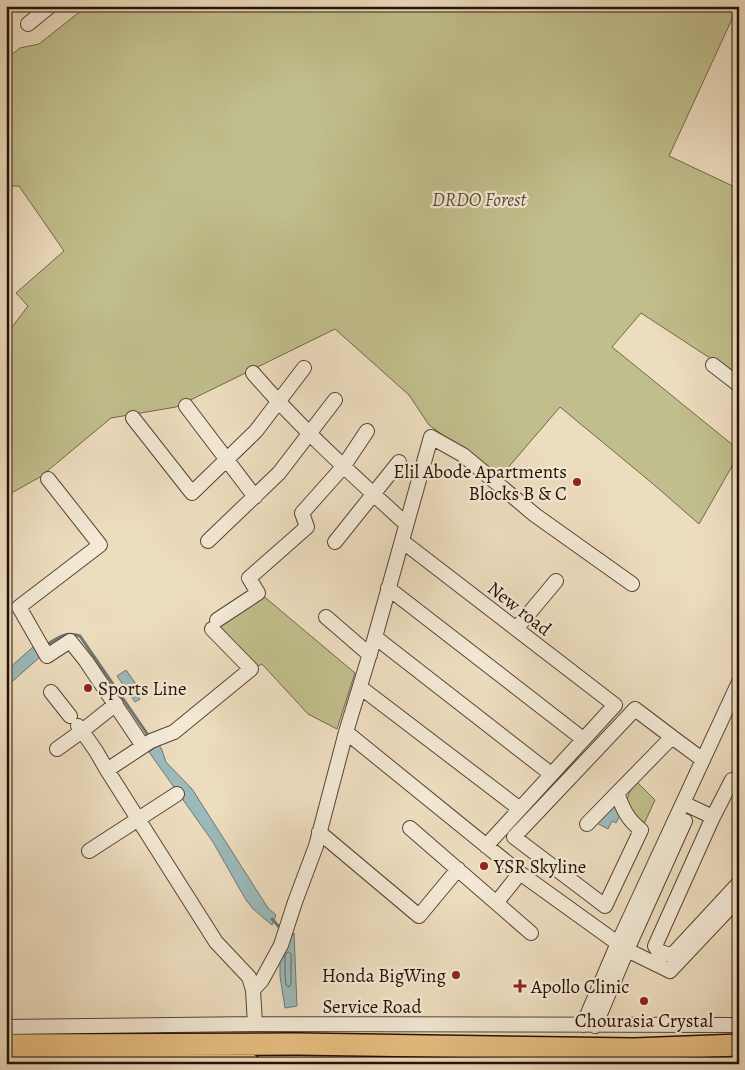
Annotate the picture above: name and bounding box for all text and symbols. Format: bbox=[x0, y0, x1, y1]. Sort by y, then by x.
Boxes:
park label: DRDO Forest bbox=[432, 187, 528, 213]
place label: Elil Abode Apartments Blocks B & C bbox=[393, 459, 567, 507]
marker: Elil Abode Apartments Blocks B & C bbox=[571, 476, 583, 488]
street label: New road bbox=[482, 576, 557, 642]
place label: Sports Line bbox=[98, 676, 186, 702]
marker: Sports Line bbox=[82, 682, 94, 694]
place label: YSR Skyline bbox=[493, 854, 586, 880]
marker: YSR Skyline bbox=[478, 860, 490, 872]
place label: Honda BigWing bbox=[322, 963, 446, 989]
marker: Honda BigWing bbox=[450, 969, 462, 981]
place label: Apollo Clinic bbox=[530, 974, 629, 1000]
marker: Apollo Clinic bbox=[513, 979, 527, 993]
street label: Service Road bbox=[322, 994, 422, 1020]
marker: Chourasia Crystal bbox=[638, 995, 650, 1007]
place label: Chourasia Crystal bbox=[575, 1008, 713, 1034]

